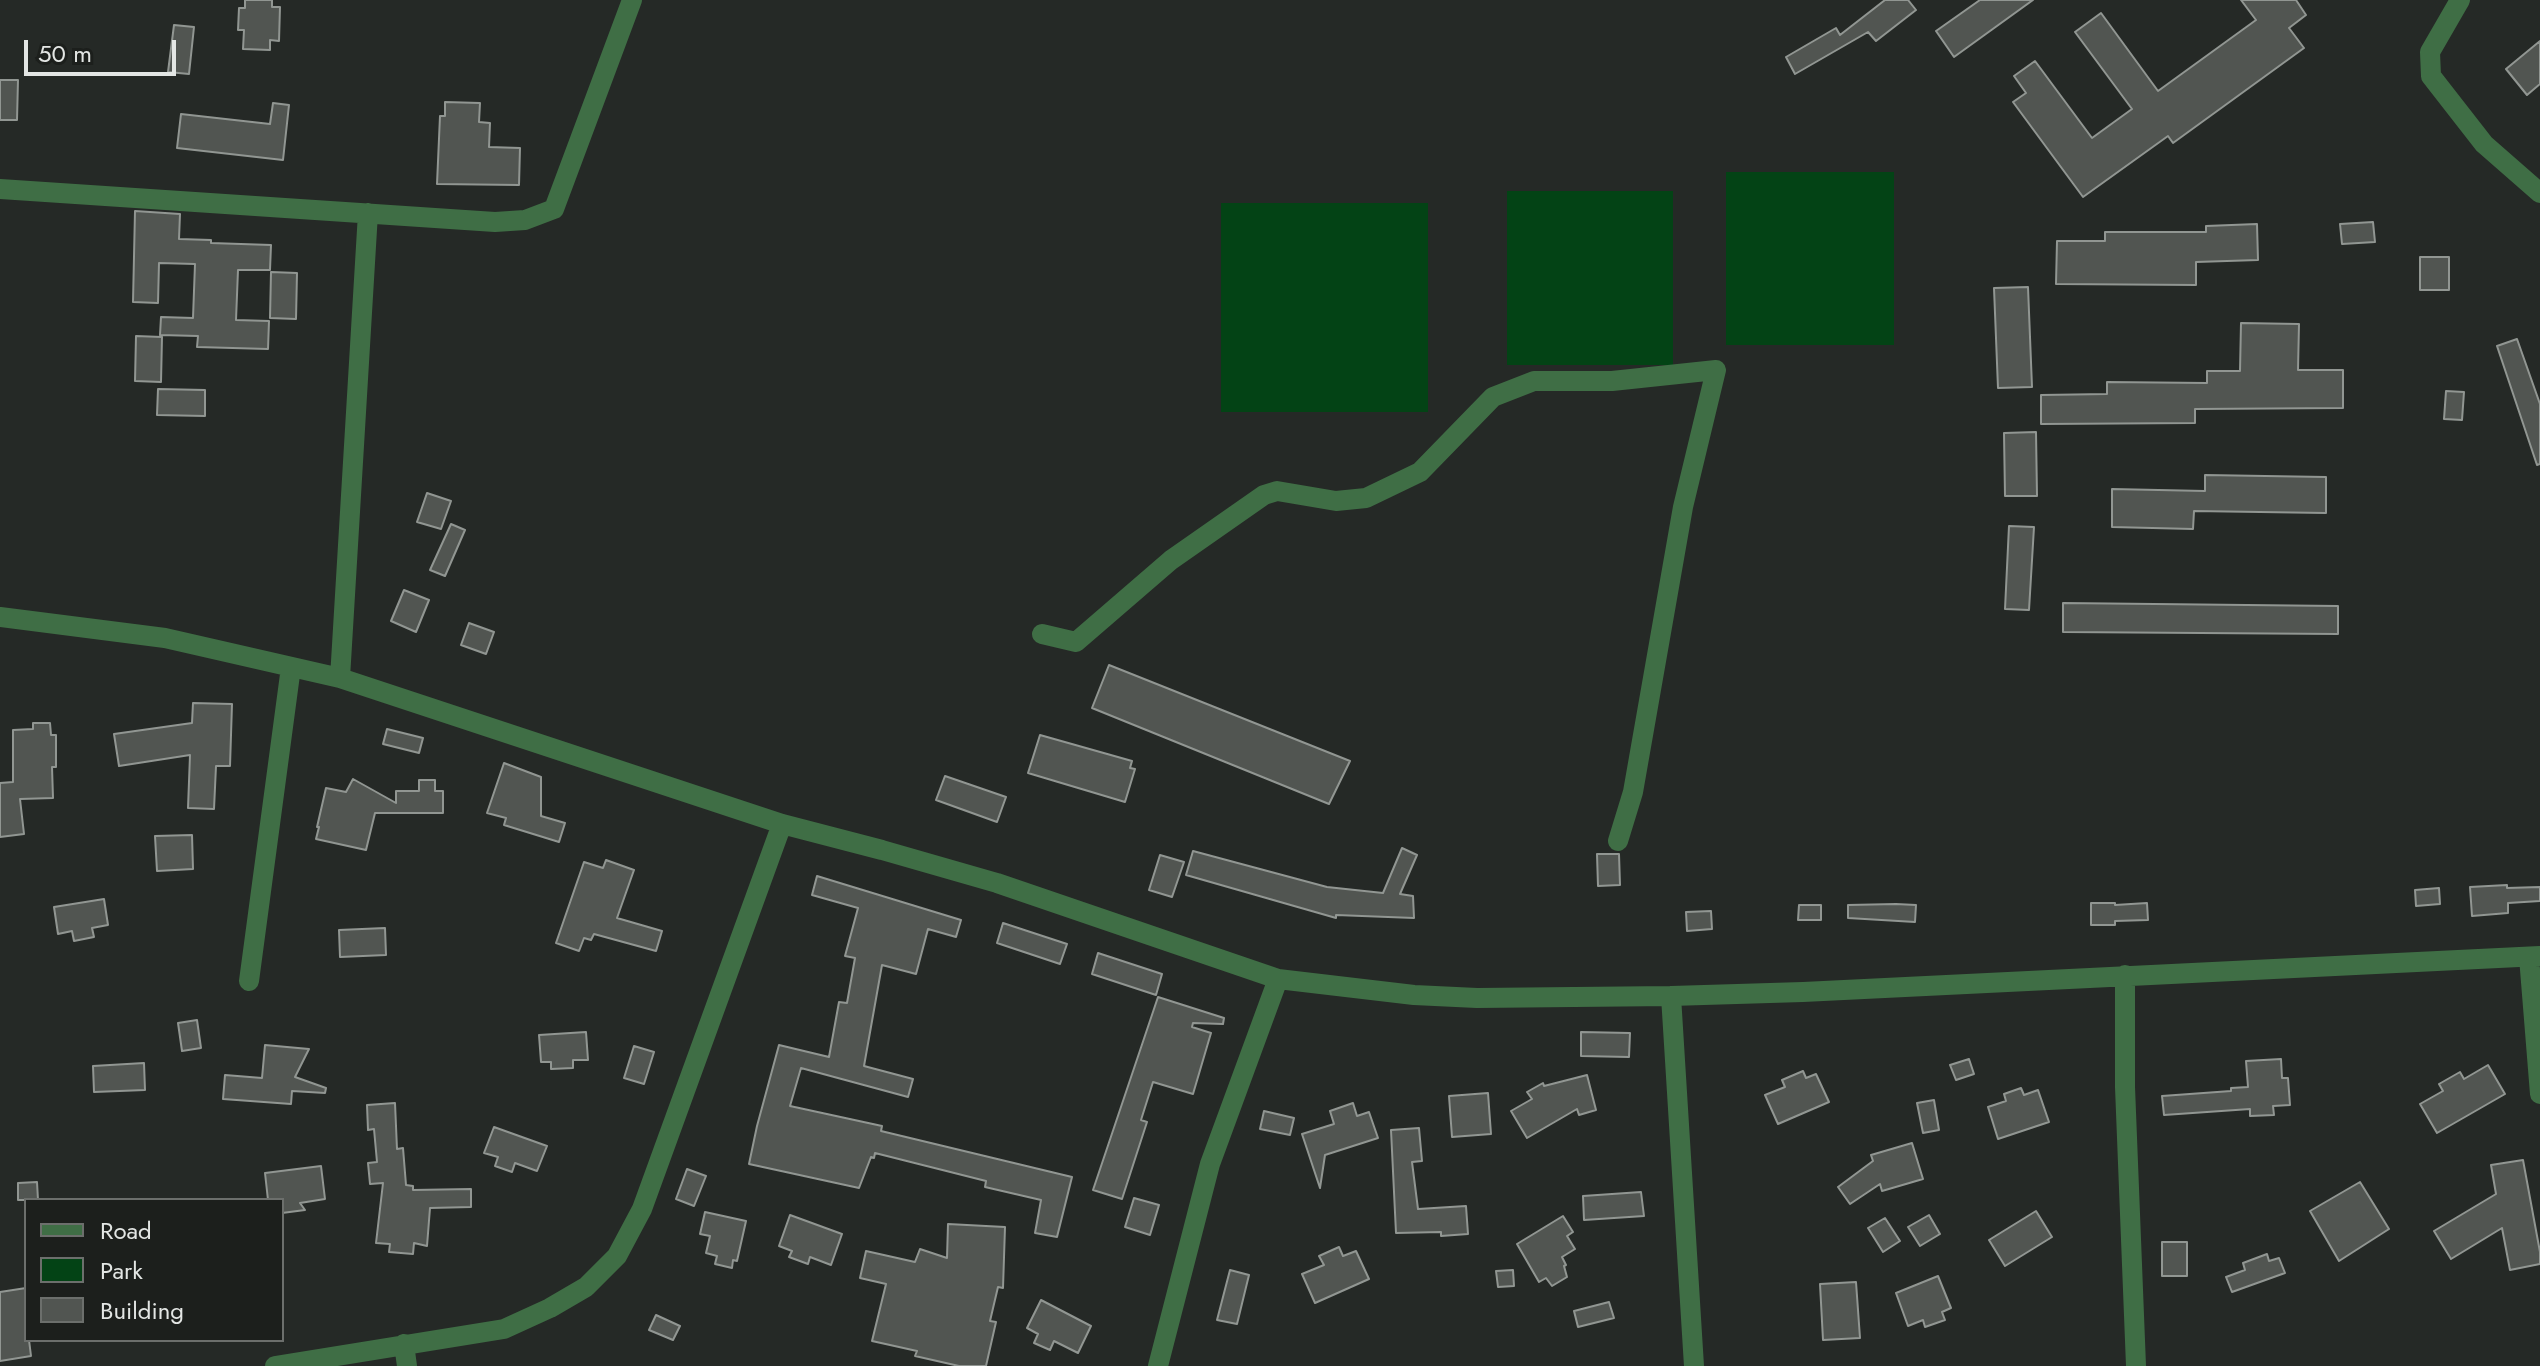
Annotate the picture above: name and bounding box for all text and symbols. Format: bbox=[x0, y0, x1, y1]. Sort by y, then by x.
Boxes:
scale bar bbox=[28, 24, 180, 74]
text: 50 m bbox=[38, 36, 92, 71]
legend bbox=[24, 1198, 284, 1342]
text: Road bbox=[100, 1213, 152, 1248]
text: Park bbox=[100, 1253, 143, 1288]
text: Building bbox=[100, 1293, 184, 1328]

